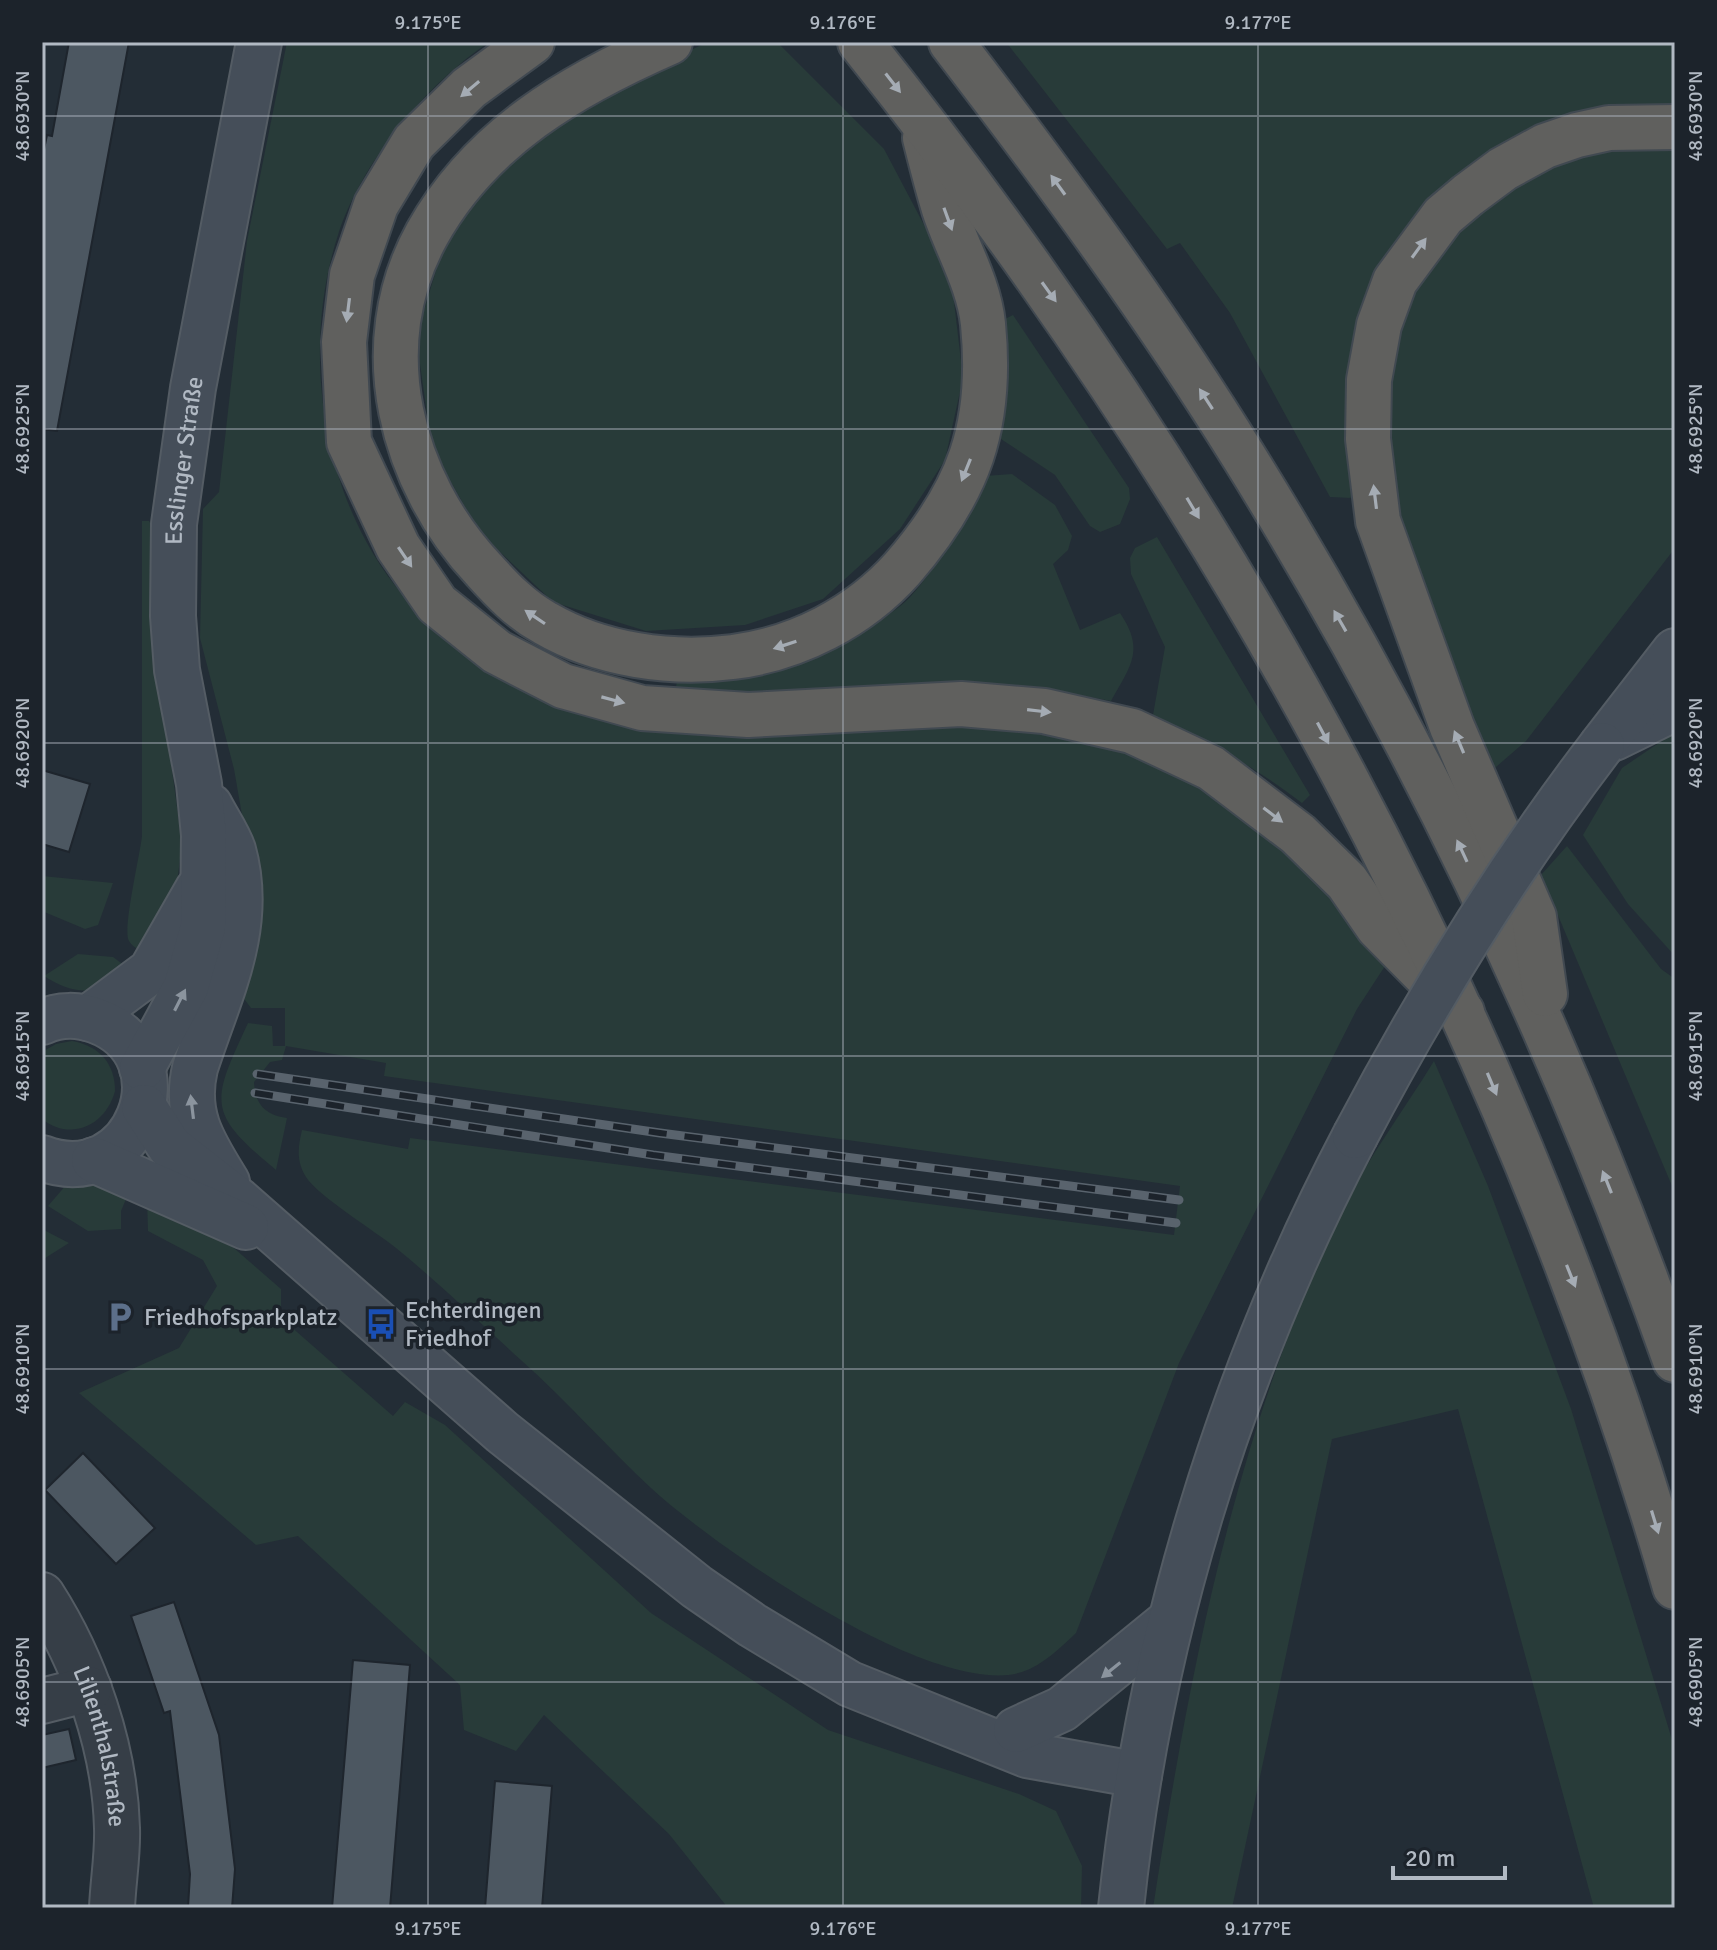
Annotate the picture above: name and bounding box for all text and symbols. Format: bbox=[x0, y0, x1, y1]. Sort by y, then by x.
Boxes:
text: 9.175°E bbox=[394, 10, 462, 35]
text: 9.176°E bbox=[809, 10, 877, 35]
text: 9.177°E bbox=[1224, 10, 1292, 35]
text: 48.6930°N bbox=[10, 70, 35, 162]
text: 48.6930°N bbox=[1683, 70, 1708, 162]
one-way arrow bbox=[884, 73, 900, 93]
one-way arrow bbox=[460, 80, 480, 97]
one-way arrow bbox=[1051, 174, 1067, 195]
one-way arrow bbox=[942, 207, 955, 231]
one-way arrow bbox=[1410, 238, 1426, 259]
one-way arrow bbox=[1041, 281, 1056, 302]
one-way arrow bbox=[341, 298, 354, 323]
street label: Esslinger Straße bbox=[159, 374, 210, 545]
text: 48.6925°N bbox=[10, 383, 35, 475]
text: 48.6925°N bbox=[1683, 383, 1708, 475]
one-way arrow bbox=[1199, 388, 1214, 409]
one-way arrow bbox=[959, 458, 972, 482]
one-way arrow bbox=[1368, 484, 1381, 509]
one-way arrow bbox=[1186, 497, 1200, 519]
one-way arrow bbox=[397, 546, 412, 568]
one-way arrow bbox=[524, 610, 546, 625]
one-way arrow bbox=[1333, 610, 1347, 633]
one-way arrow bbox=[773, 639, 797, 652]
one-way arrow bbox=[602, 694, 626, 707]
text: 48.6920°N bbox=[10, 697, 35, 789]
text: 48.6920°N bbox=[1683, 697, 1708, 789]
one-way arrow bbox=[1027, 705, 1052, 718]
one-way arrow bbox=[1316, 722, 1329, 745]
one-way arrow bbox=[1452, 730, 1465, 754]
one-way arrow bbox=[1263, 806, 1283, 822]
one-way arrow bbox=[1455, 839, 1469, 862]
one-way arrow bbox=[173, 988, 187, 1011]
text: 48.6915°N bbox=[10, 1010, 35, 1102]
text: 48.6915°N bbox=[1683, 1010, 1708, 1102]
one-way arrow bbox=[1486, 1072, 1499, 1096]
one-way arrow bbox=[186, 1095, 199, 1120]
one-way arrow bbox=[1600, 1170, 1613, 1194]
one-way arrow bbox=[1564, 1264, 1577, 1288]
place label: Echterdingen Friedhof bbox=[405, 1295, 542, 1353]
parking icon: Friedhofsparkplatz bbox=[103, 1300, 137, 1334]
place label: Friedhofsparkplatz bbox=[144, 1302, 337, 1332]
bus stop icon: Echterdingen Friedhof bbox=[364, 1307, 398, 1341]
text: 48.6910°N bbox=[10, 1323, 35, 1415]
text: 48.6910°N bbox=[1683, 1323, 1708, 1415]
one-way arrow bbox=[1649, 1510, 1662, 1534]
text: 48.6905°N bbox=[10, 1636, 35, 1728]
text: 48.6905°N bbox=[1683, 1636, 1708, 1728]
street label: Lilienthalstraße bbox=[66, 1661, 132, 1827]
one-way arrow bbox=[1101, 1661, 1121, 1678]
scale bar bbox=[1393, 1830, 1505, 1880]
text: 20 m bbox=[1405, 1843, 1455, 1873]
text: 9.175°E bbox=[394, 1916, 462, 1941]
text: 9.176°E bbox=[809, 1916, 877, 1941]
text: 9.177°E bbox=[1224, 1916, 1292, 1941]

